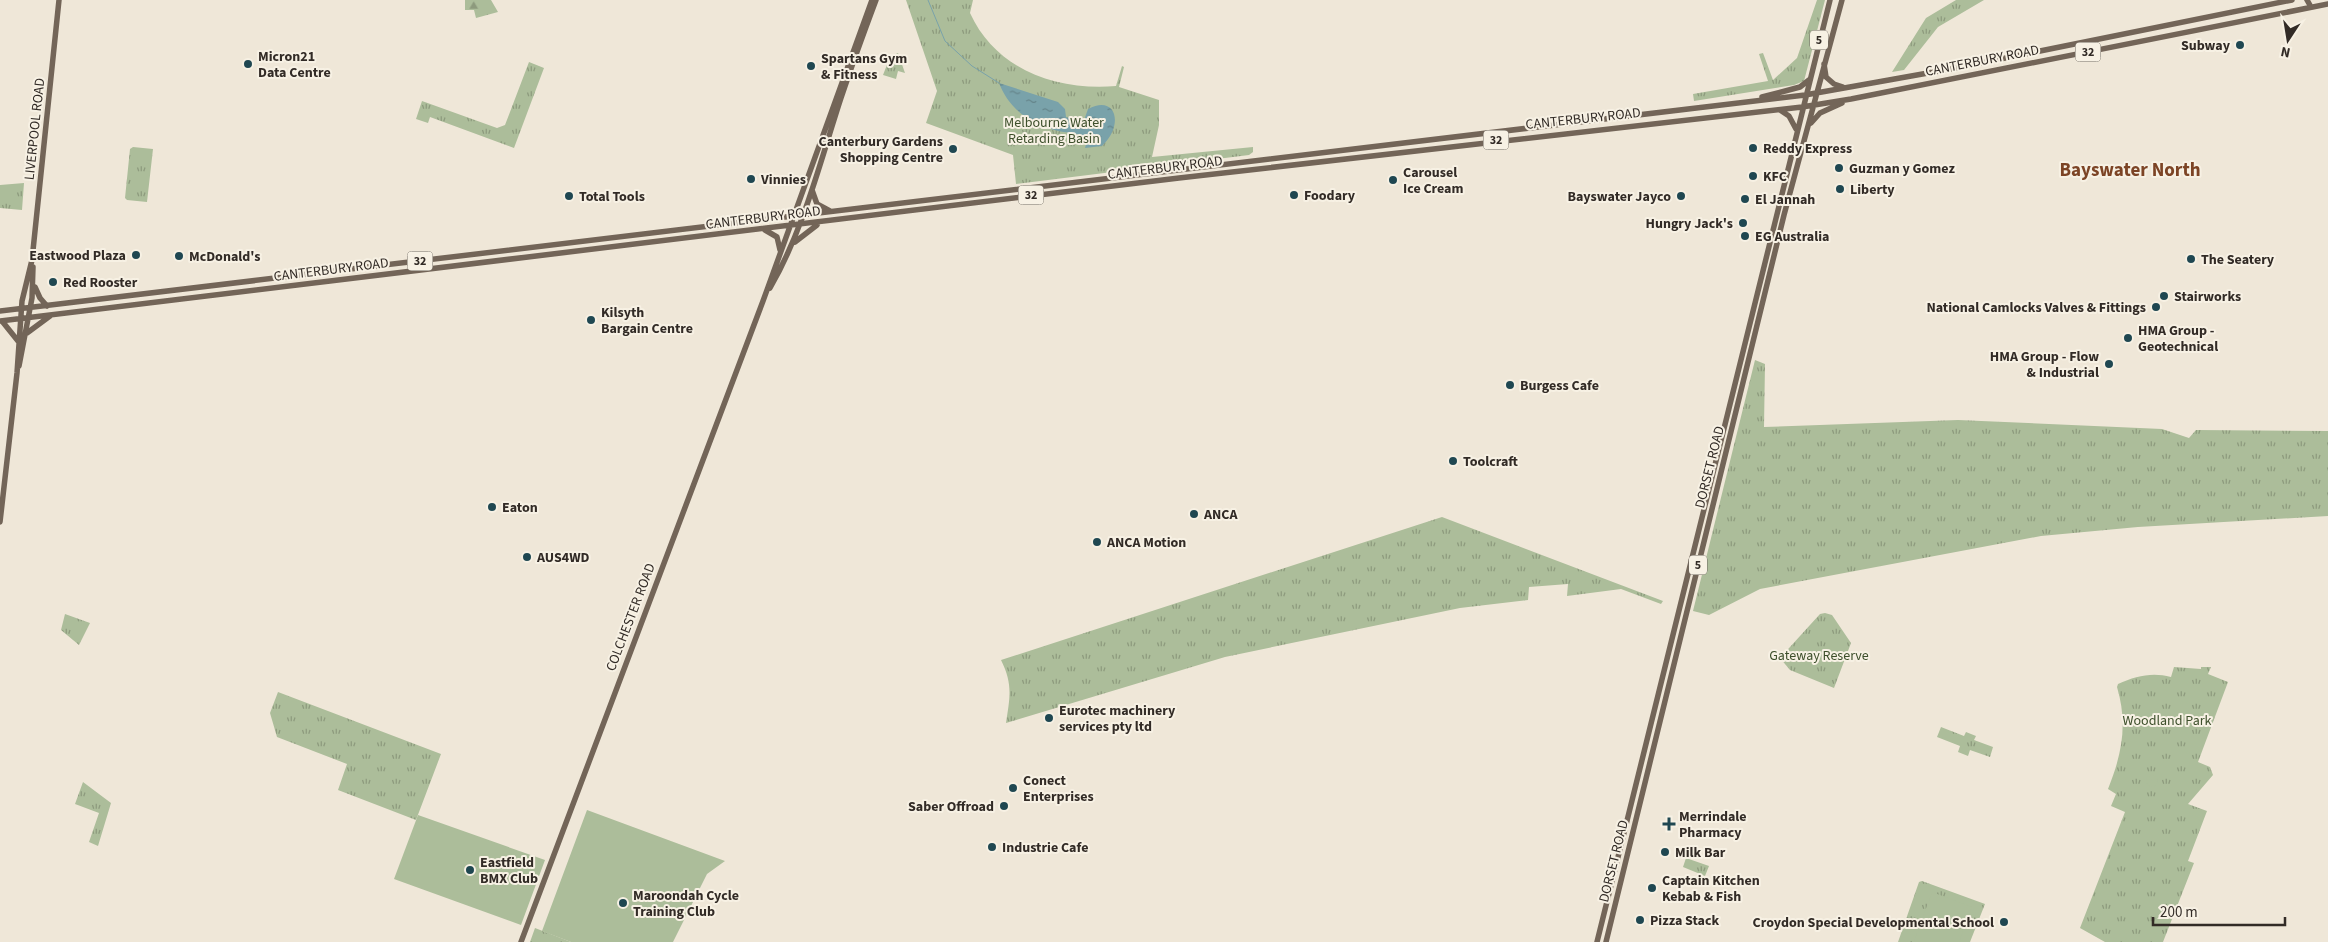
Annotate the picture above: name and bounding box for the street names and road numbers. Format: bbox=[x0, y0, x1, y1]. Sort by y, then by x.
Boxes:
road number: 5 bbox=[1810, 30, 1828, 50]
street label: CANTERBURY ROAD bbox=[1924, 40, 2041, 82]
road number: 32 bbox=[2076, 42, 2100, 62]
street label: LIVERPOOL ROAD bbox=[20, 77, 50, 181]
street label: CANTERBURY ROAD bbox=[1525, 103, 1642, 135]
road number: 32 bbox=[1484, 130, 1508, 150]
street label: CANTERBURY ROAD bbox=[1107, 151, 1224, 185]
road number: 32 bbox=[1018, 186, 1044, 204]
street label: CANTERBURY ROAD bbox=[705, 201, 822, 235]
road number: 32 bbox=[408, 252, 432, 270]
street label: CANTERBURY ROAD bbox=[273, 253, 390, 287]
street label: DORSET ROAD bbox=[1690, 424, 1730, 510]
road number: 5 bbox=[1689, 556, 1707, 574]
street label: COLCHESTER ROAD bbox=[601, 561, 661, 674]
street label: DORSET ROAD bbox=[1594, 818, 1634, 904]

